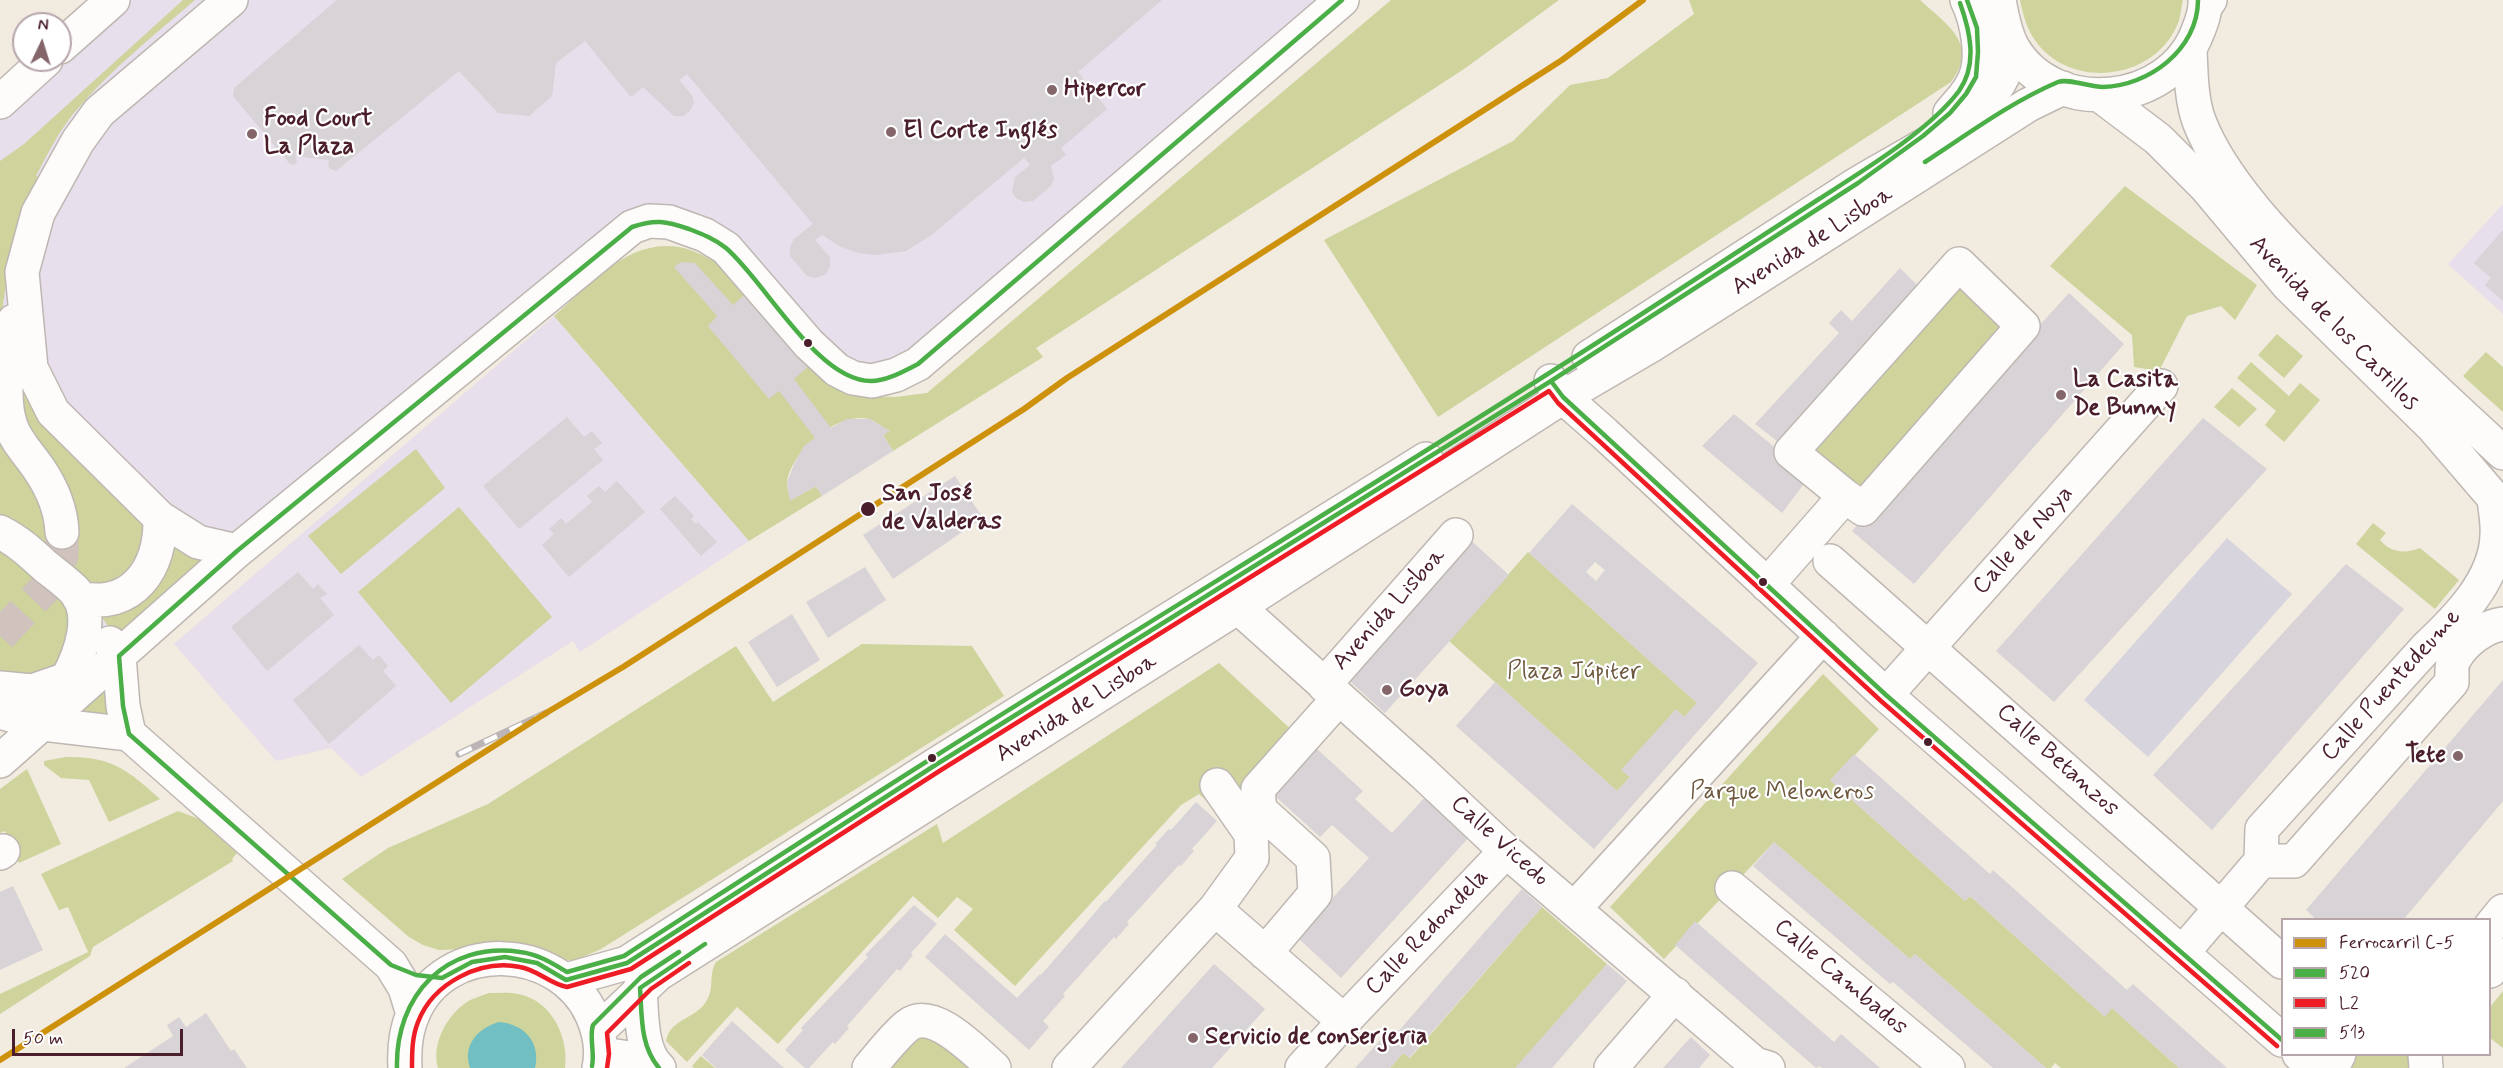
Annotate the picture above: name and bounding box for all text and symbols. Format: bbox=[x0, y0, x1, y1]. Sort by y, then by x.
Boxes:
north arrow bbox=[12, 12, 72, 72]
text: N bbox=[37, 15, 49, 36]
place label: Hipercor bbox=[1064, 76, 1146, 104]
marker: Hipercor bbox=[1045, 83, 1059, 97]
place label: Food Court La Plaza bbox=[264, 106, 372, 162]
place label: El Corte Inglés bbox=[903, 118, 1057, 146]
marker: El Corte Inglés bbox=[884, 125, 898, 139]
marker: Food Court La Plaza bbox=[245, 127, 259, 141]
street label: Avenida de Lisboa bbox=[1727, 181, 1899, 303]
street label: Avenida de los Castillos bbox=[2242, 230, 2424, 418]
unlabelled marker bbox=[802, 337, 814, 349]
place label: La Casita De Bunny bbox=[2073, 367, 2178, 423]
marker: La Casita De Bunny bbox=[2054, 388, 2068, 402]
place label: San José de Valderas bbox=[882, 481, 1002, 537]
street label: Calle de Noya bbox=[1968, 481, 2080, 601]
marker: San José de Valderas bbox=[859, 500, 877, 518]
street label: Avenida Lisboa bbox=[1327, 543, 1453, 677]
unlabelled marker bbox=[1757, 576, 1769, 588]
street label: Calle Puentedeume bbox=[2316, 604, 2468, 768]
street label: Avenida de Lisboa bbox=[991, 648, 1163, 770]
park label: Plaza Júpiter bbox=[1507, 659, 1641, 687]
place label: Goya bbox=[1399, 676, 1449, 704]
marker: Goya bbox=[1380, 683, 1394, 697]
street label: Calle Betanzos bbox=[1990, 698, 2124, 824]
unlabelled marker bbox=[1922, 736, 1934, 748]
place label: Tete bbox=[2405, 742, 2446, 770]
marker: Tete bbox=[2451, 749, 2465, 763]
unlabelled marker bbox=[926, 752, 938, 764]
park label: Parque Meloneros bbox=[1690, 779, 1874, 807]
street label: Calle Vicedo bbox=[1444, 790, 1554, 894]
street label: Calle Redondela bbox=[1360, 864, 1496, 1002]
street label: Calle Cambados bbox=[1767, 914, 1913, 1042]
legend bbox=[2281, 918, 2491, 1056]
text: Ferrocarril C-5 bbox=[2339, 931, 2454, 955]
text: 520 bbox=[2339, 961, 2370, 985]
text: L2 bbox=[2339, 991, 2359, 1015]
scale bar bbox=[15, 1017, 186, 1055]
text: 513 bbox=[2339, 1021, 2365, 1045]
place label: Servicio de conserjeria bbox=[1205, 1024, 1427, 1052]
text: 50 m bbox=[23, 1027, 63, 1051]
marker: Servicio de conserjeria bbox=[1186, 1031, 1200, 1045]

